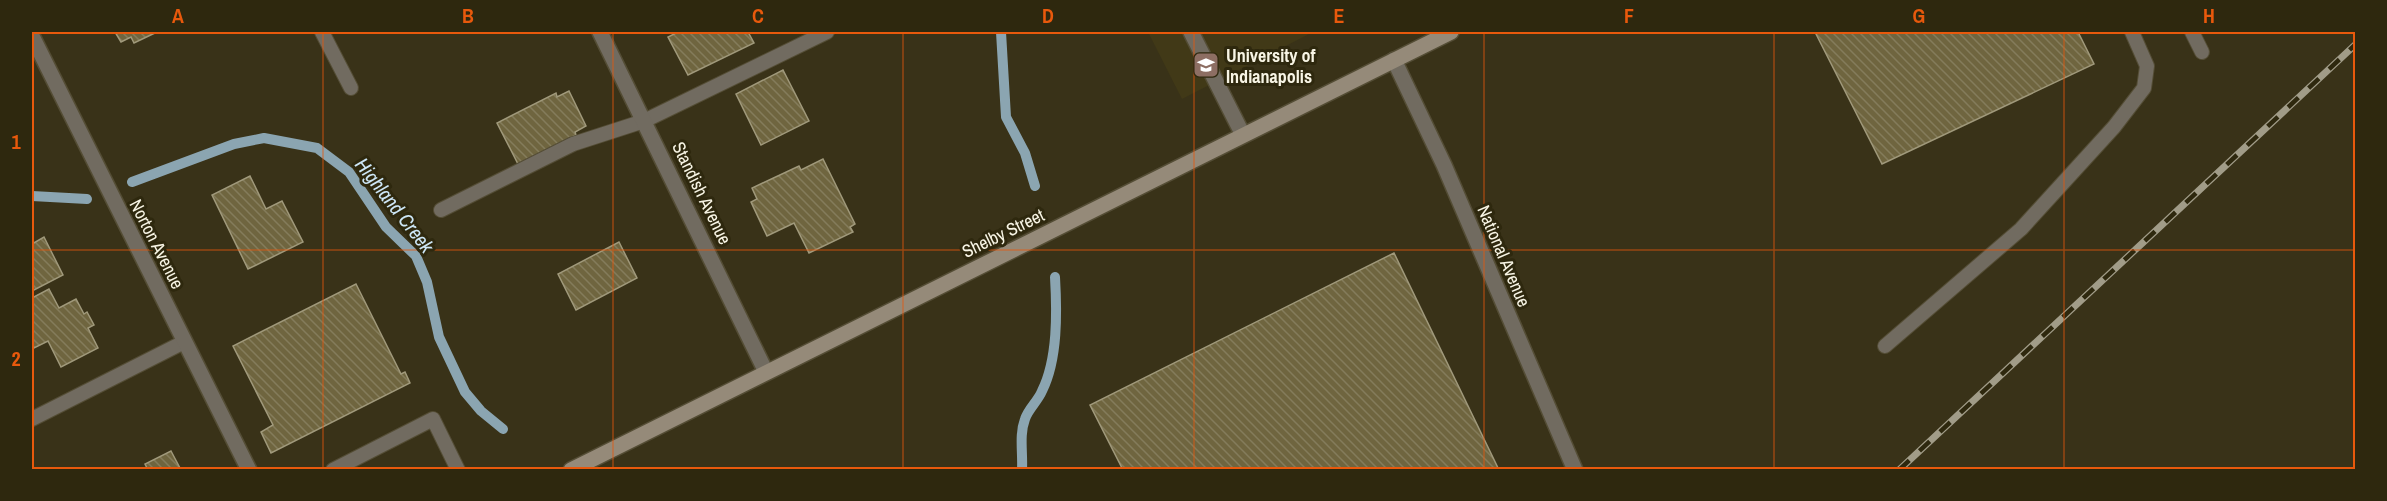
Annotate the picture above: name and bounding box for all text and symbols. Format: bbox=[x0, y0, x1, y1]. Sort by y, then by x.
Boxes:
text: A bbox=[172, 2, 184, 29]
text: B bbox=[462, 2, 474, 29]
text: C bbox=[752, 2, 764, 29]
text: D bbox=[1042, 2, 1054, 29]
text: E bbox=[1334, 2, 1345, 29]
text: F bbox=[1624, 2, 1634, 29]
text: G bbox=[1913, 2, 1925, 29]
text: H bbox=[2203, 2, 2215, 29]
place label: University of Indianapolis bbox=[1226, 43, 1315, 89]
school or university icon: University of Indianapolis bbox=[1191, 50, 1221, 80]
text: 1 bbox=[11, 128, 21, 155]
street label: Standish Avenue bbox=[666, 137, 738, 249]
water label: Highland Creek bbox=[349, 152, 441, 259]
street label: Norton Avenue bbox=[124, 195, 190, 293]
street label: National Avenue bbox=[1471, 201, 1537, 311]
street label: Shelby Street bbox=[958, 202, 1048, 264]
text: 2 bbox=[11, 345, 21, 372]

